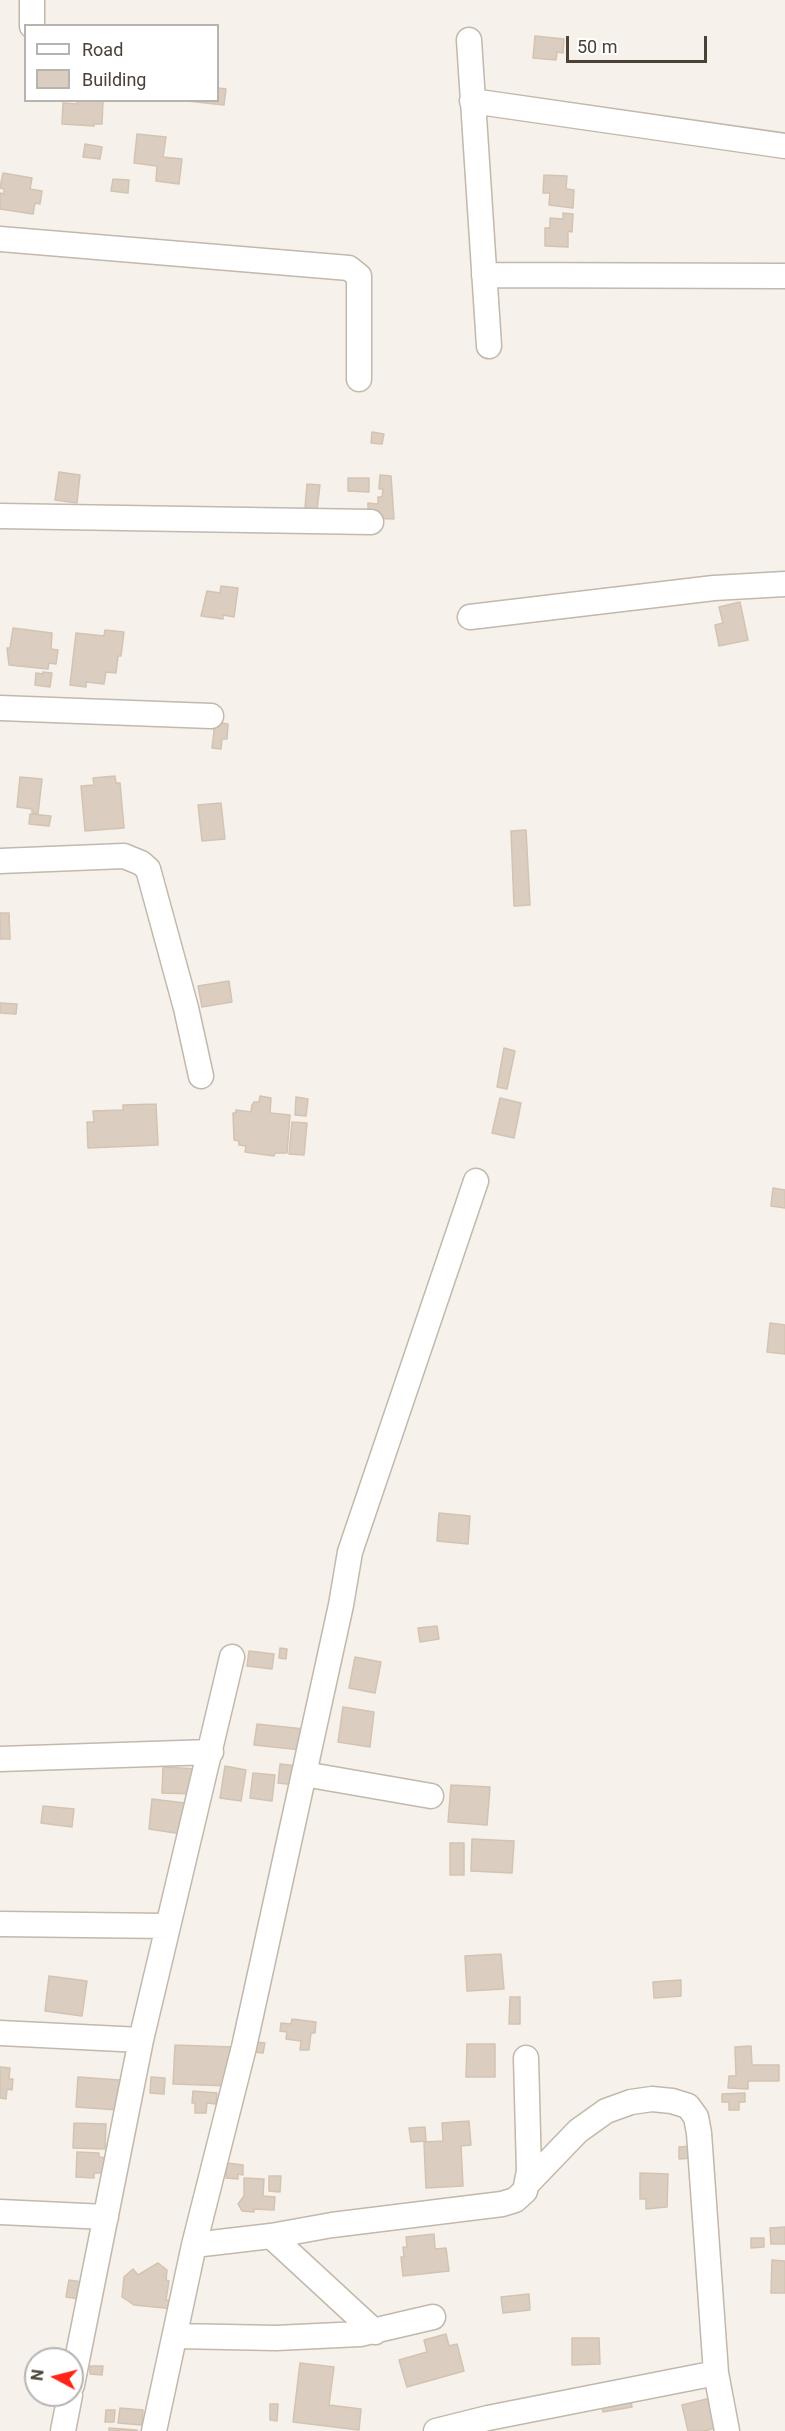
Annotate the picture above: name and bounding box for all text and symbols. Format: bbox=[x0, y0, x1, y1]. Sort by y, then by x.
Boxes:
legend bbox=[24, 24, 219, 102]
scale bar bbox=[569, 24, 710, 62]
text: 50 m bbox=[577, 36, 617, 57]
text: Road bbox=[82, 39, 123, 60]
text: Building bbox=[82, 69, 146, 90]
north arrow bbox=[24, 2347, 84, 2407]
text: N bbox=[28, 2368, 48, 2382]

